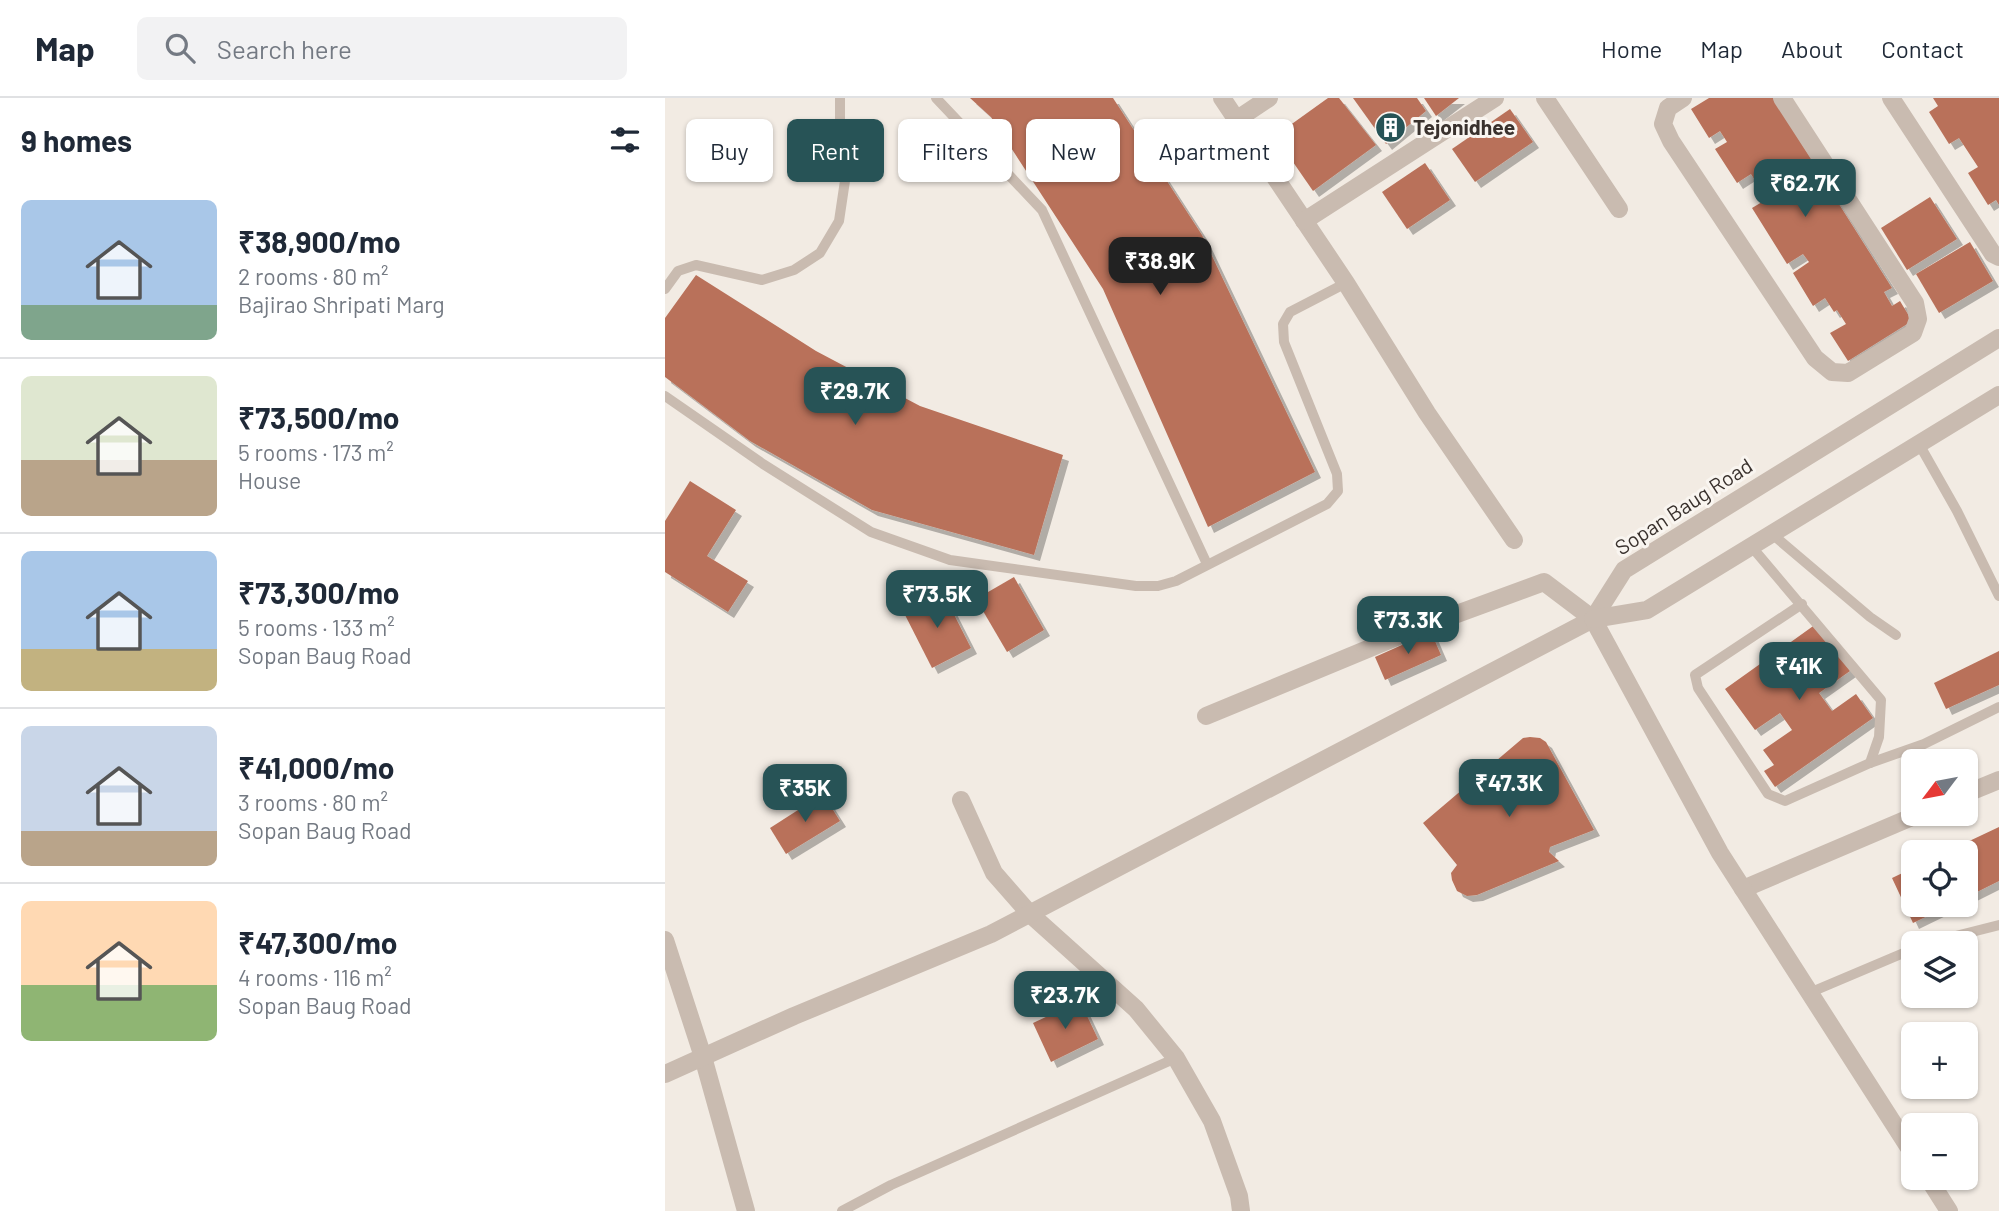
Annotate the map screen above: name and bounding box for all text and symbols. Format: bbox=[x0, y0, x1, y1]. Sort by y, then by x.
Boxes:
search box bbox=[137, 17, 627, 80]
text: Map bbox=[35, 28, 95, 68]
icon: search bbox=[161, 29, 199, 67]
text: Search here bbox=[217, 33, 352, 64]
text: Home bbox=[1601, 34, 1662, 63]
text: Map bbox=[1700, 34, 1743, 63]
text: About bbox=[1781, 34, 1843, 63]
text: Contact bbox=[1881, 34, 1964, 63]
building icon: Tejonidhee bbox=[1373, 111, 1407, 145]
place label: Tejonidhee bbox=[1413, 114, 1515, 139]
chip: Buy bbox=[686, 119, 773, 182]
chip: Rent bbox=[787, 119, 884, 182]
chip: Filters bbox=[898, 119, 1012, 182]
chip: New bbox=[1026, 119, 1120, 182]
chip: Apartment bbox=[1134, 119, 1294, 182]
icon: filters bbox=[606, 121, 644, 159]
text: 9 homes bbox=[21, 122, 132, 158]
pin: ₹62.7K bbox=[1748, 159, 1862, 219]
text: ₹62.7K bbox=[1770, 168, 1840, 196]
text: ₹38,900/mo bbox=[238, 223, 401, 259]
icon: home bbox=[77, 228, 161, 312]
pin: ₹38.9K bbox=[1103, 238, 1217, 297]
text: ₹38.9K bbox=[1125, 246, 1195, 274]
text: 2 rooms · 80 m² bbox=[238, 262, 388, 290]
text: Bajirao Shripati Marg bbox=[238, 290, 445, 318]
pin: ₹29.7K bbox=[798, 368, 912, 427]
text: ₹29.7K bbox=[820, 376, 890, 404]
text: ₹73,500/mo bbox=[238, 399, 400, 435]
icon: home bbox=[77, 404, 161, 488]
text: 5 rooms · 173 m² bbox=[238, 438, 394, 466]
street label: Sopan Baug Road bbox=[1610, 452, 1756, 559]
text: House bbox=[238, 466, 301, 494]
pin: ₹73.5K bbox=[880, 570, 994, 630]
text: ₹73,300/mo bbox=[238, 574, 400, 610]
icon: home bbox=[77, 579, 161, 663]
text: ₹73.5K bbox=[902, 579, 972, 607]
pin: ₹73.3K bbox=[1351, 596, 1465, 656]
text: ₹73.3K bbox=[1373, 605, 1443, 633]
text: 5 rooms · 133 m² bbox=[238, 613, 395, 641]
text: Sopan Baug Road bbox=[238, 641, 412, 669]
pin: ₹41K bbox=[1758, 642, 1840, 702]
text: ₹41K bbox=[1775, 651, 1823, 679]
text: ₹41,000/mo bbox=[238, 749, 395, 785]
north arrow bbox=[1901, 749, 1977, 826]
map controls bbox=[1901, 749, 1978, 1190]
icon: home bbox=[77, 754, 161, 838]
pin: ₹47.3K bbox=[1452, 760, 1566, 819]
pin: ₹35K bbox=[764, 764, 846, 824]
text: ₹47.3K bbox=[1475, 768, 1543, 796]
text: ₹35K bbox=[779, 773, 831, 801]
text: 3 rooms · 80 m² bbox=[238, 788, 388, 816]
text: Sopan Baug Road bbox=[238, 816, 412, 844]
button: locate bbox=[1901, 840, 1978, 917]
text: ₹47,300/mo bbox=[238, 924, 397, 960]
icon: home bbox=[77, 929, 161, 1013]
button: layers bbox=[1901, 931, 1978, 1008]
text: 4 rooms · 116 m² bbox=[238, 963, 392, 991]
pin: ₹23.7K bbox=[1008, 972, 1122, 1031]
text: ₹23.7K bbox=[1030, 980, 1100, 1008]
text: Sopan Baug Road bbox=[238, 991, 412, 1019]
button: + bbox=[1901, 1022, 1978, 1099]
button: − bbox=[1901, 1113, 1978, 1190]

